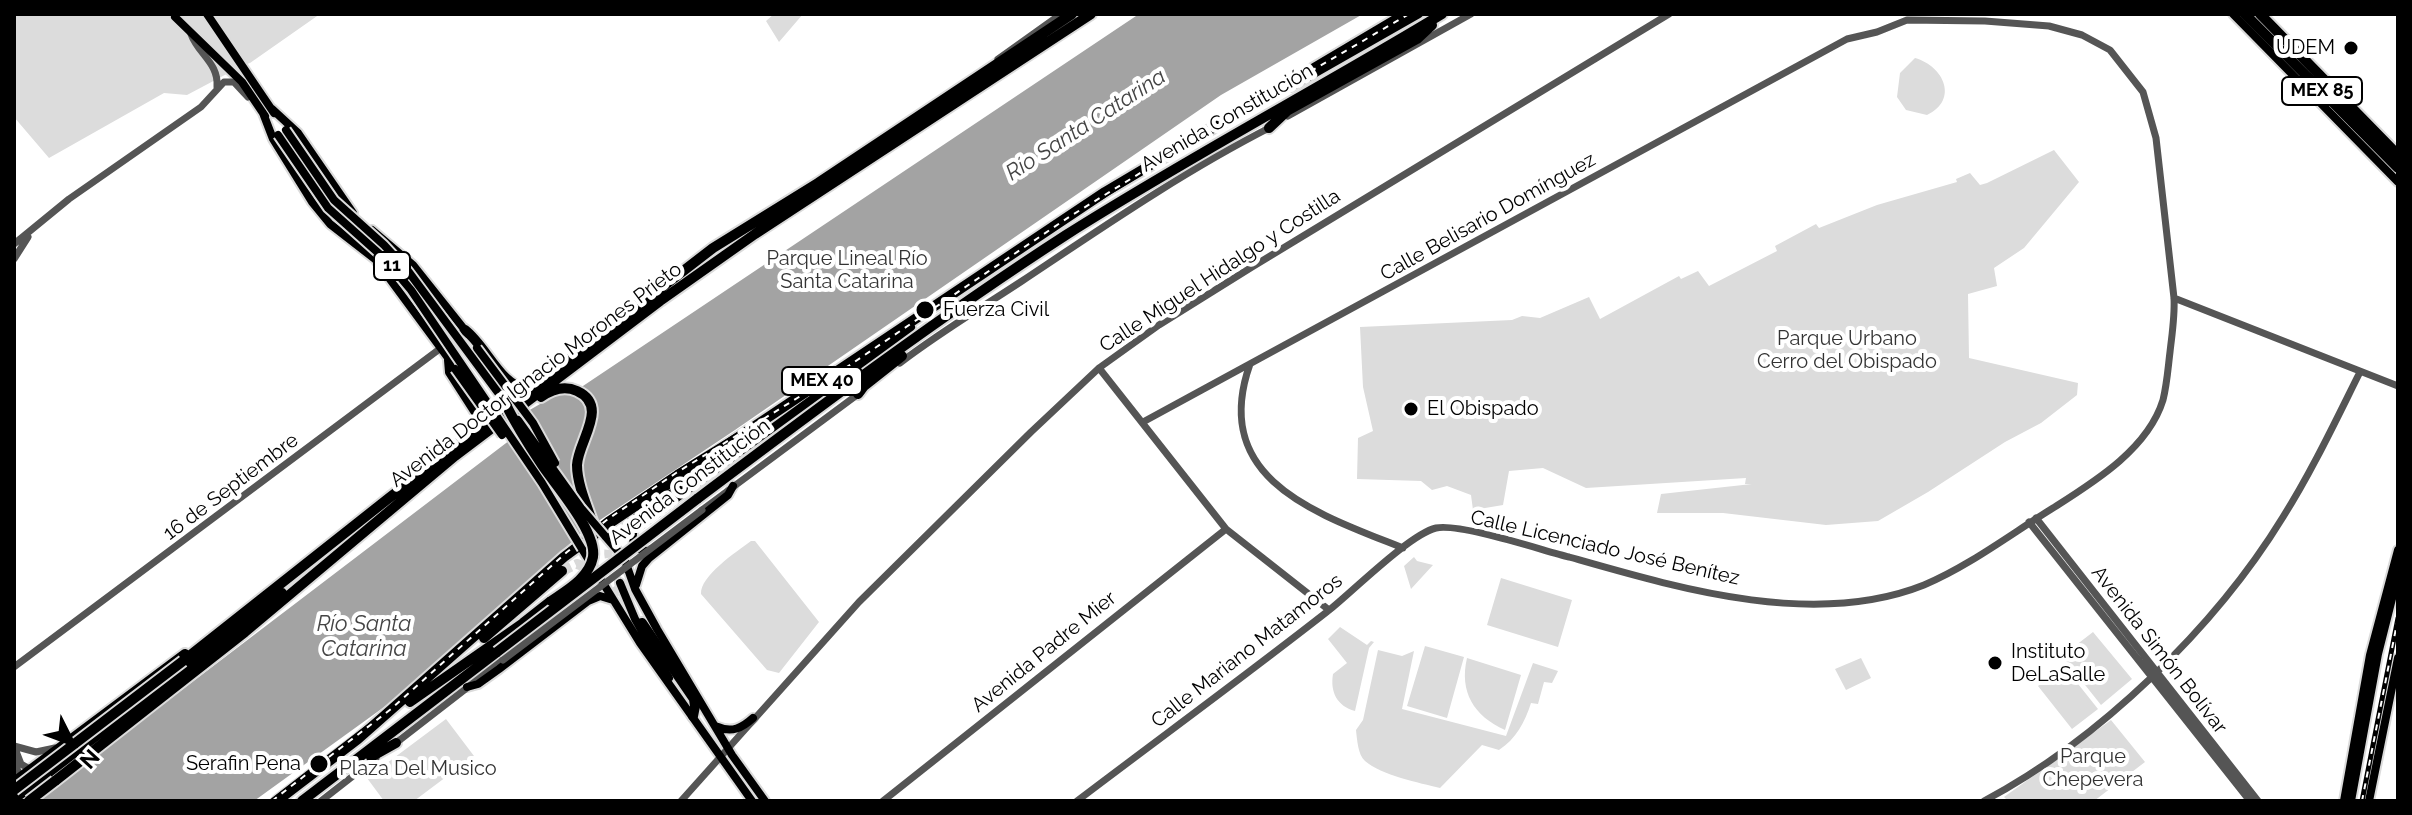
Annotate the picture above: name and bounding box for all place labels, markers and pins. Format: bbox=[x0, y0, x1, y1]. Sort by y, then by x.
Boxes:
place label: UDEM bbox=[2276, 36, 2335, 60]
marker: UDEM bbox=[2342, 39, 2360, 57]
place label: Fuerza Civil bbox=[943, 298, 1049, 322]
marker: Fuerza Civil bbox=[914, 299, 936, 321]
place label: El Obispado bbox=[1427, 397, 1539, 421]
marker: El Obispado bbox=[1402, 400, 1420, 418]
place label: Instituto DeLaSalle bbox=[2011, 640, 2105, 687]
marker: Instituto DeLaSalle bbox=[1986, 654, 2004, 672]
place label: Serafin Pena bbox=[186, 752, 301, 776]
marker: Serafin Pena bbox=[308, 753, 330, 775]

